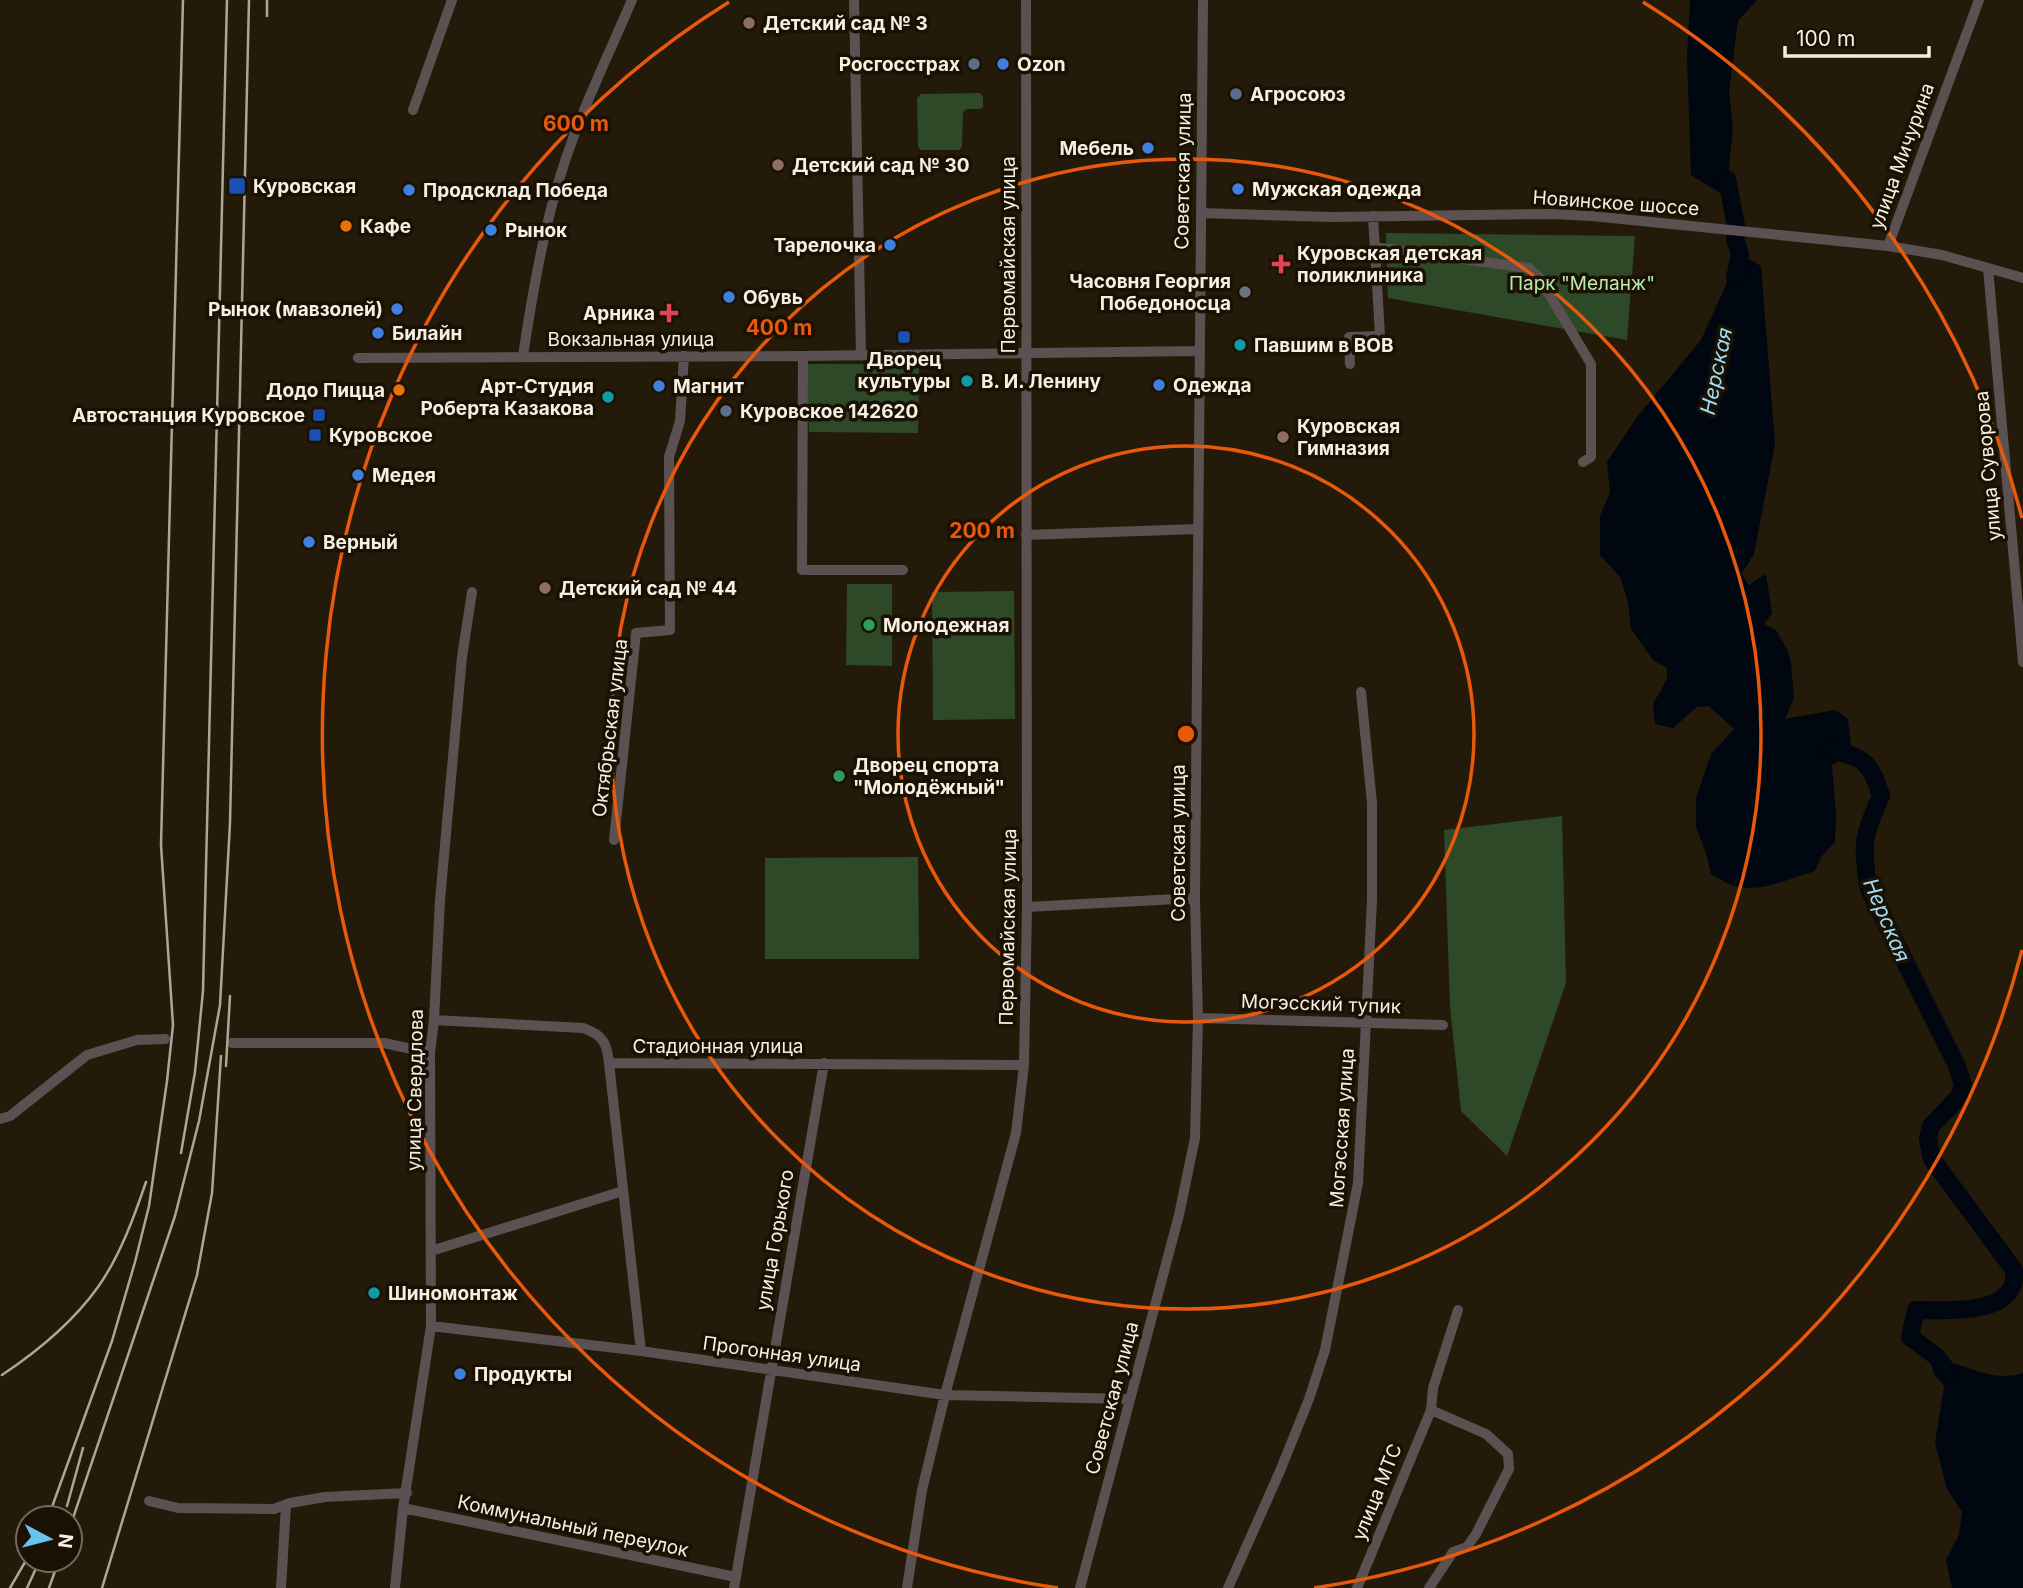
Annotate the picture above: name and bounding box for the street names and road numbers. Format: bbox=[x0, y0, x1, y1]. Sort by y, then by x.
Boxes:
street label: улица Мичурина bbox=[1865, 80, 1939, 232]
street label: Советская улица bbox=[1170, 92, 1196, 250]
street label: Первомайская улица bbox=[997, 156, 1020, 354]
street label: Новинское шоссе bbox=[1532, 186, 1700, 220]
street label: Вокзальная улица bbox=[547, 328, 715, 351]
street label: улица Суворова bbox=[1970, 390, 2006, 542]
street label: Октябрьская улица bbox=[588, 638, 632, 818]
street label: Советская улица bbox=[1167, 764, 1190, 922]
street label: Первомайская улица bbox=[995, 828, 1021, 1026]
street label: Могэсский тупик bbox=[1241, 990, 1402, 1018]
street label: улица Свердлова bbox=[402, 1009, 428, 1171]
street label: Стадионная улица bbox=[633, 1035, 803, 1058]
street label: Могэсская улица bbox=[1325, 1047, 1359, 1209]
street label: улица Горького bbox=[751, 1168, 799, 1312]
street label: Советская улица bbox=[1081, 1319, 1143, 1477]
street label: Прогонная улица bbox=[701, 1332, 863, 1376]
street label: улица МТС bbox=[1347, 1440, 1407, 1544]
street label: Коммунальный переулок bbox=[455, 1490, 691, 1562]

